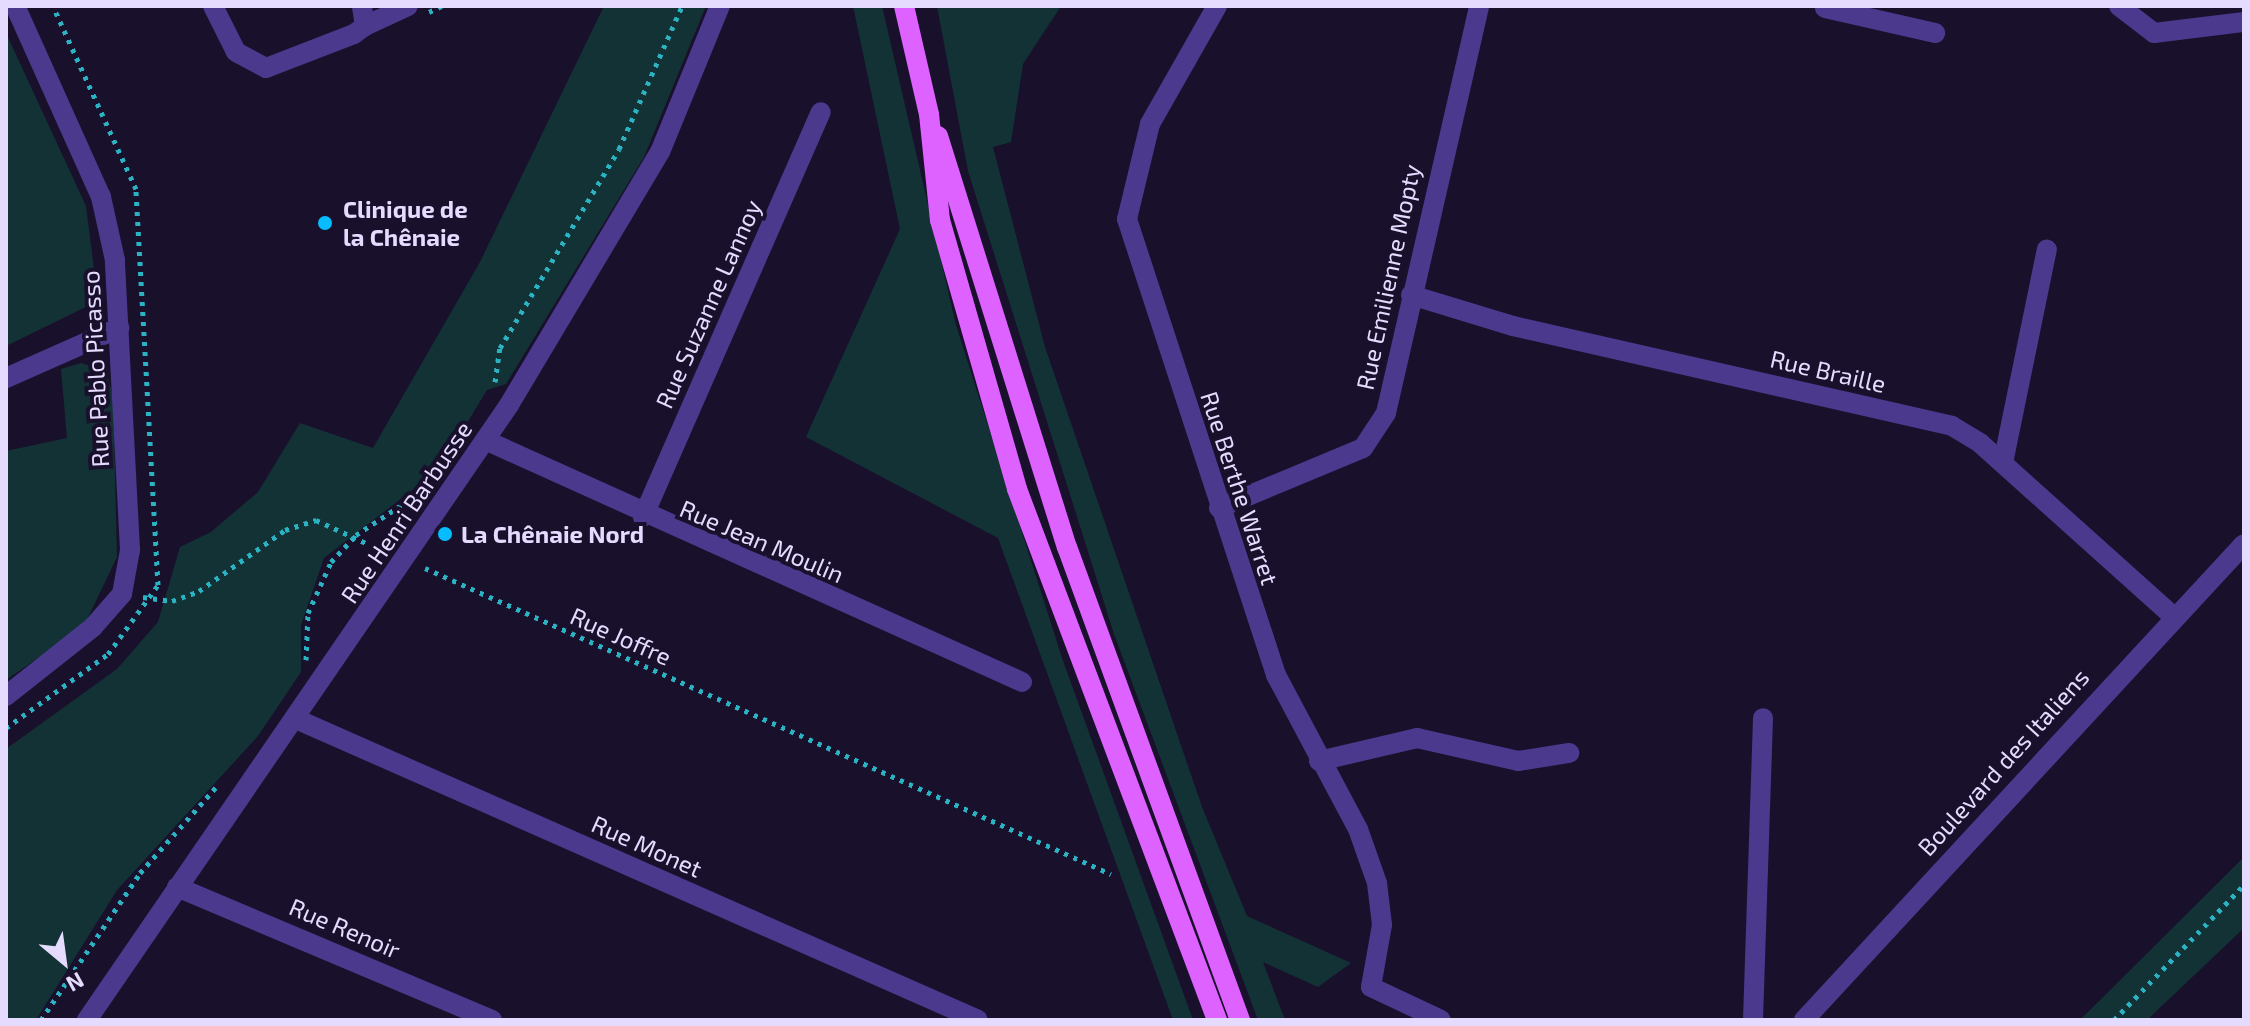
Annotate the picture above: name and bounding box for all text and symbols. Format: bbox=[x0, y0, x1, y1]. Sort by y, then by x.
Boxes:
street label: Rue Emilienne Mopty bbox=[1350, 162, 1426, 392]
place label: Clinique de la Chênaie bbox=[343, 195, 468, 251]
street label: Rue Suzanne Lannoy bbox=[649, 195, 767, 413]
marker: Clinique de la Chênaie bbox=[314, 212, 336, 234]
street label: Rue Pablo Picasso bbox=[75, 270, 115, 468]
street label: Rue Braille bbox=[1768, 344, 1888, 398]
street label: Rue Berthe Warret bbox=[1195, 387, 1285, 589]
street label: Rue Henri Barbusse bbox=[335, 416, 477, 608]
street label: Rue Jean Moulin bbox=[676, 493, 848, 589]
place label: La Chênaie Nord bbox=[461, 520, 644, 548]
marker: La Chênaie Nord bbox=[436, 525, 454, 543]
street label: Rue Joffre bbox=[566, 601, 676, 671]
street label: Boulevard des Italiens bbox=[1912, 663, 2094, 861]
street label: Rue Monet bbox=[588, 809, 706, 883]
street label: Rue Renoir bbox=[285, 892, 405, 964]
north arrow bbox=[24, 922, 104, 1002]
text: N bbox=[62, 968, 89, 998]

